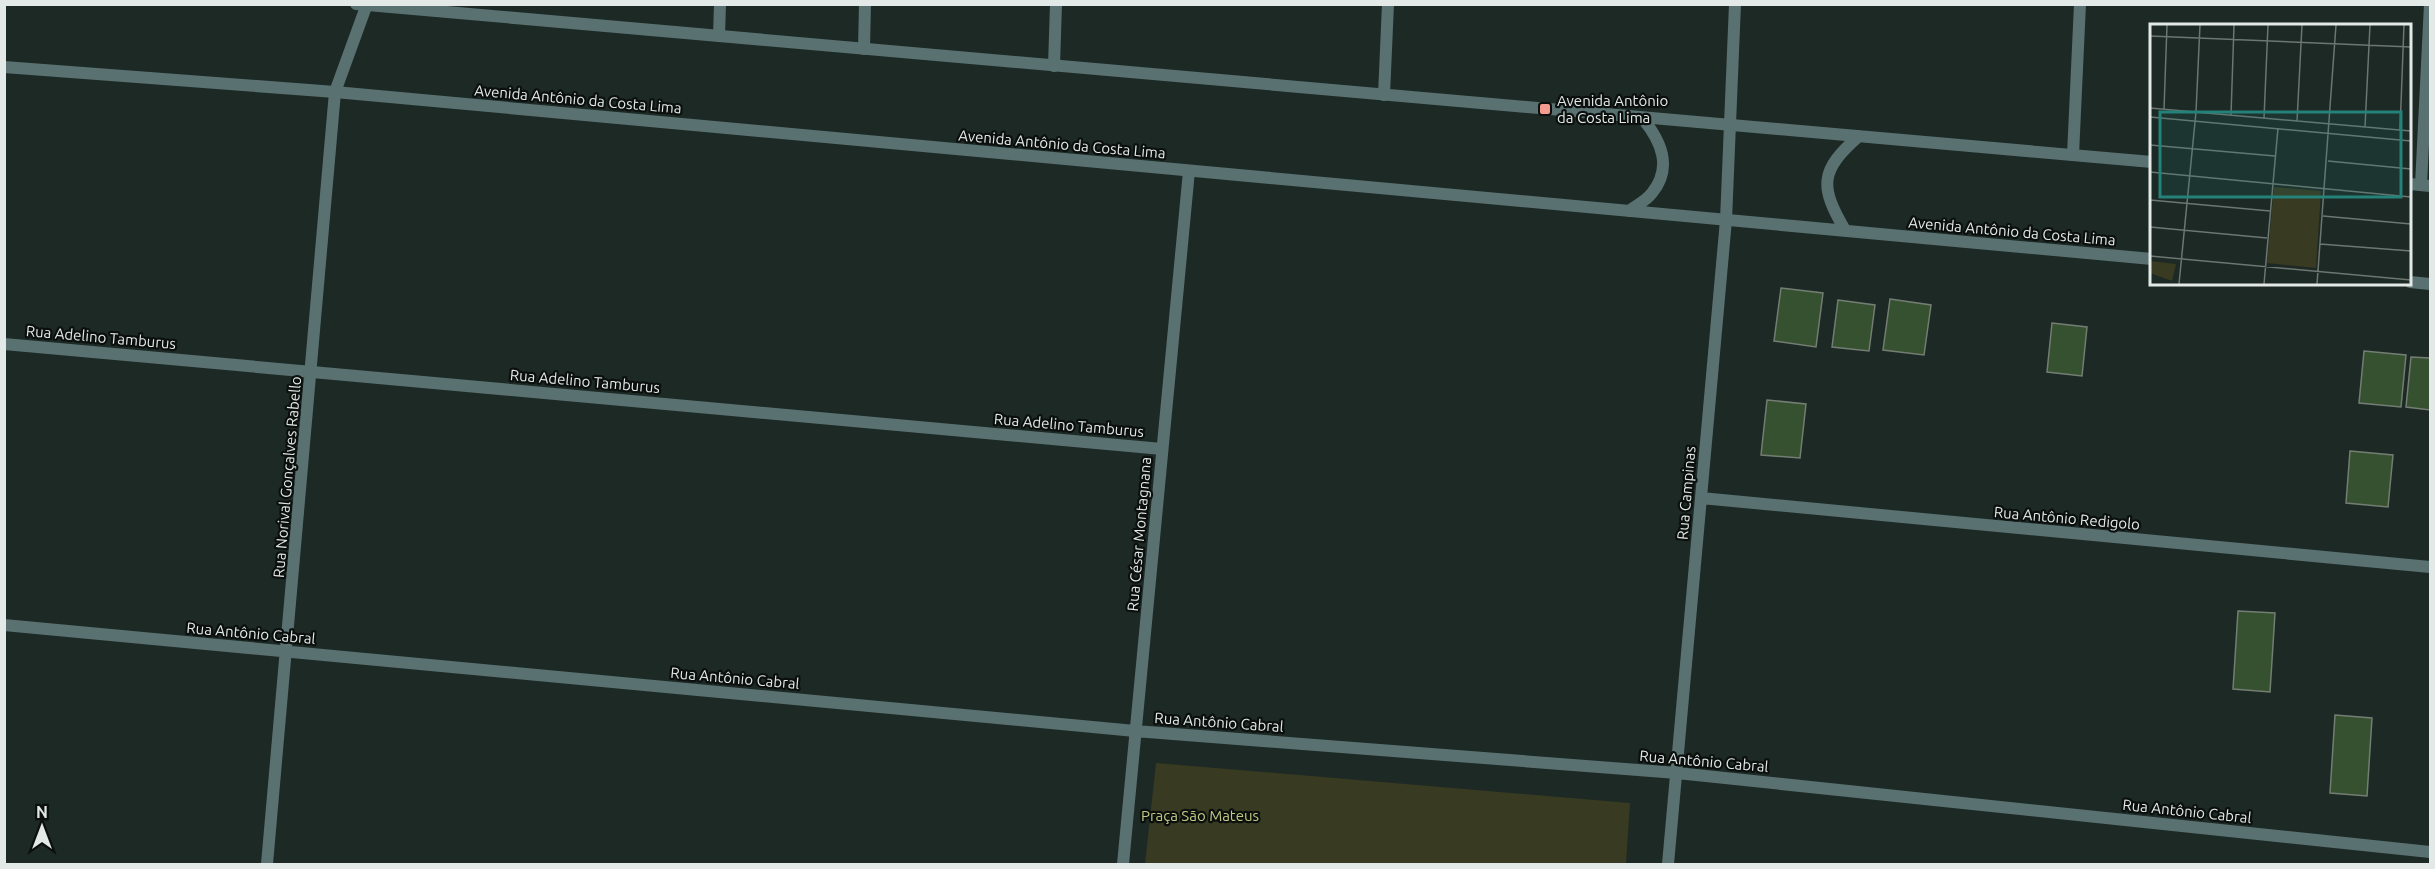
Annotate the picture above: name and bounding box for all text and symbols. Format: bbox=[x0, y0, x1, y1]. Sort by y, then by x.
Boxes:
inset map bbox=[2150, 24, 2411, 285]
street label: Avenida Antônio da Costa Lima bbox=[474, 81, 682, 117]
place label: Avenida Antônio da Costa Lima bbox=[1557, 92, 1668, 126]
marker: Avenida Antônio da Costa Lima bbox=[1538, 102, 1552, 116]
street label: Avenida Antônio da Costa Lima bbox=[958, 126, 1166, 162]
street label: Avenida Antônio da Costa Lima bbox=[1908, 213, 2116, 249]
street label: Rua Adelino Tamburus bbox=[25, 322, 177, 352]
street label: Rua Adelino Tamburus bbox=[509, 366, 661, 396]
street label: Rua Norival Gonçalves Rabello bbox=[270, 375, 304, 579]
street label: Rua Adelino Tamburus bbox=[993, 410, 1145, 440]
street label: Rua Campinas bbox=[1673, 445, 1699, 541]
street label: Rua César Montagnana bbox=[1124, 456, 1154, 612]
street label: Rua Antônio Redigolo bbox=[1993, 503, 2141, 533]
street label: Rua Antônio Cabral bbox=[186, 619, 316, 647]
street label: Rua Antônio Cabral bbox=[670, 664, 800, 692]
street label: Rua Antônio Cabral bbox=[1154, 709, 1284, 735]
street label: Rua Antônio Cabral bbox=[1639, 747, 1769, 775]
street label: Rua Antônio Cabral bbox=[2122, 796, 2252, 826]
north arrow bbox=[12, 797, 72, 857]
text: N bbox=[36, 803, 48, 821]
park label: Praça São Mateus bbox=[1141, 807, 1259, 824]

